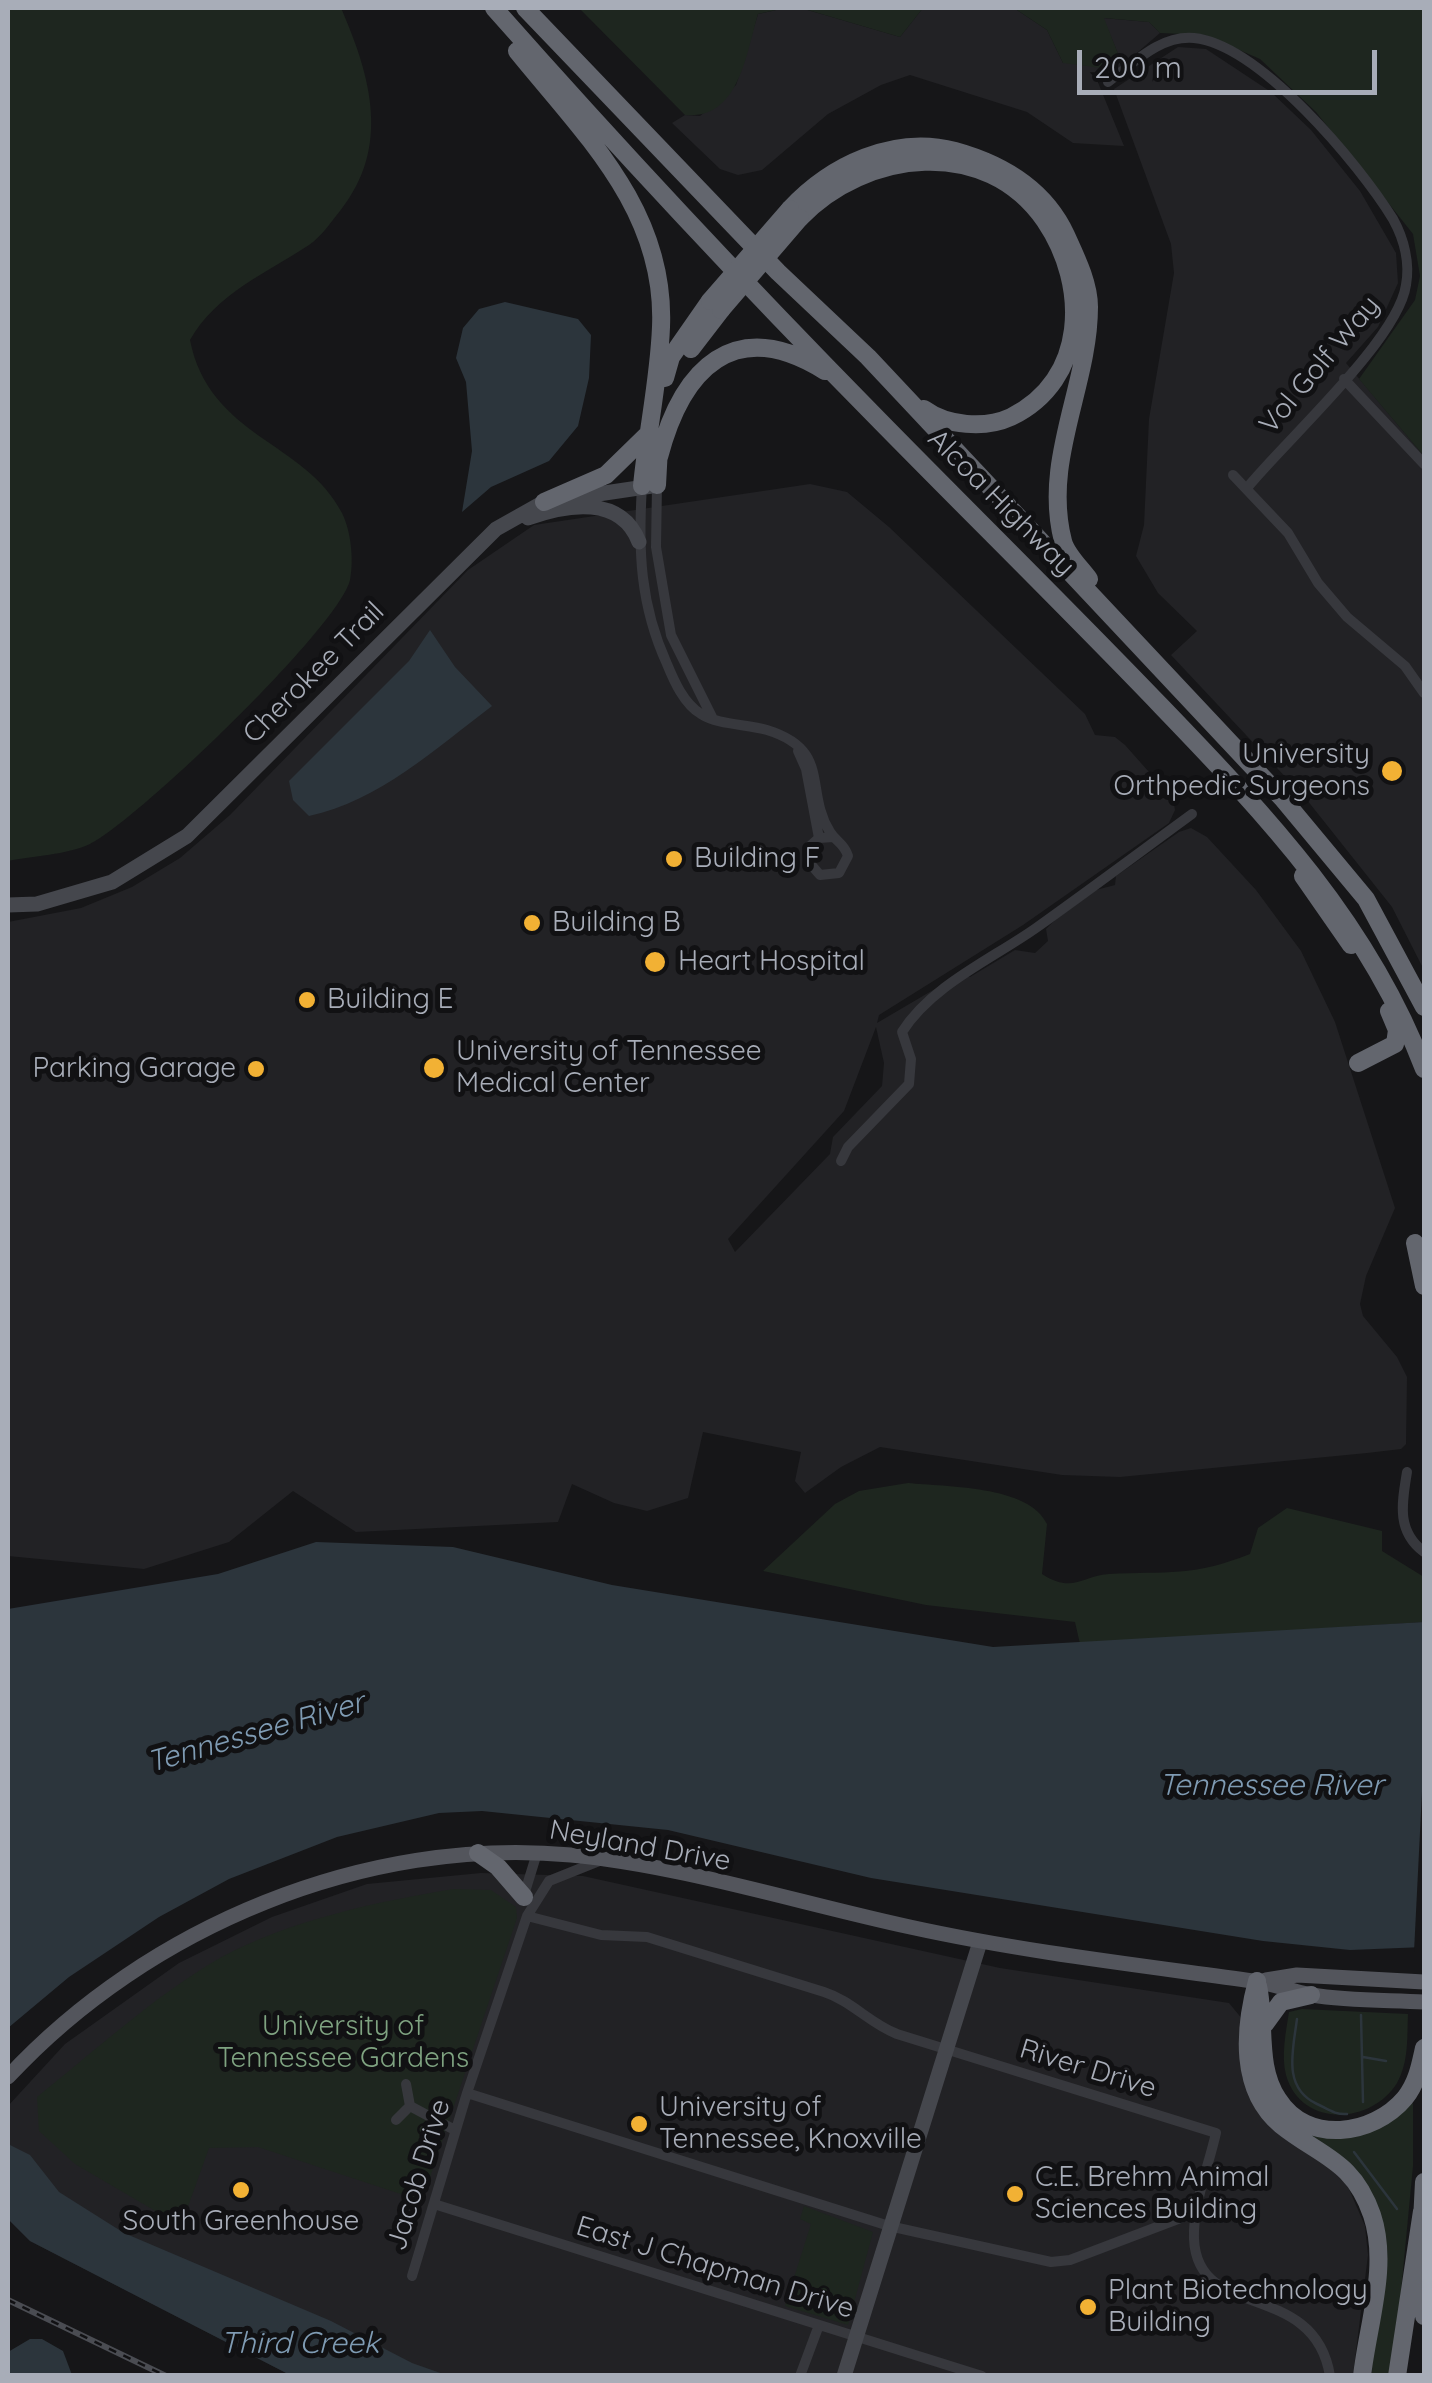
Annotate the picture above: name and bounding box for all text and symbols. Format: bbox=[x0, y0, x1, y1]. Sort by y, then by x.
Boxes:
scale bar bbox=[1082, 30, 1382, 92]
text: 200 m bbox=[1094, 48, 1182, 86]
street label: Vol Golf Way bbox=[1253, 289, 1387, 441]
street label: Alcoa Highway bbox=[921, 423, 1081, 583]
street label: Cherokee Trail bbox=[236, 595, 392, 751]
place label: University Orthpedic Surgeons bbox=[1113, 738, 1370, 804]
marker: University Orthpedic Surgeons bbox=[1379, 758, 1405, 784]
place label: Building F bbox=[694, 842, 820, 876]
marker: Building F bbox=[663, 848, 685, 870]
place label: Building B bbox=[552, 906, 681, 940]
marker: Building B bbox=[521, 912, 543, 934]
place label: Heart Hospital bbox=[678, 945, 865, 979]
marker: Heart Hospital bbox=[642, 949, 668, 975]
place label: Building E bbox=[327, 983, 453, 1017]
marker: Building E bbox=[296, 989, 318, 1011]
place label: University of Tennessee Medical Center bbox=[456, 1035, 762, 1101]
place label: Parking Garage bbox=[32, 1052, 236, 1086]
marker: University of Tennessee Medical Center bbox=[421, 1055, 447, 1081]
marker: Parking Garage bbox=[245, 1058, 267, 1080]
water label: Tennessee River bbox=[143, 1685, 369, 1781]
water label: Tennessee River bbox=[1159, 1768, 1383, 1804]
street label: Neyland Drive bbox=[547, 1814, 733, 1878]
park label: University of Tennessee Gardens bbox=[217, 2010, 469, 2076]
street label: River Drive bbox=[1016, 2032, 1160, 2106]
place label: University of Tennessee, Knoxville bbox=[659, 2091, 922, 2157]
street label: Jacob Drive bbox=[380, 2095, 458, 2255]
marker: University of Tennessee, Knoxville bbox=[628, 2113, 650, 2135]
place label: C.E. Brehm Animal Sciences Building bbox=[1035, 2161, 1269, 2227]
marker: South Greenhouse bbox=[230, 2179, 252, 2201]
marker: C.E. Brehm Animal Sciences Building bbox=[1004, 2183, 1026, 2205]
place label: South Greenhouse bbox=[123, 2205, 359, 2239]
street label: East J Chapman Drive bbox=[572, 2210, 858, 2326]
place label: Plant Biotechnology Building bbox=[1108, 2274, 1368, 2340]
marker: Plant Biotechnology Building bbox=[1077, 2296, 1099, 2318]
water label: Third Creek bbox=[220, 2326, 380, 2362]

